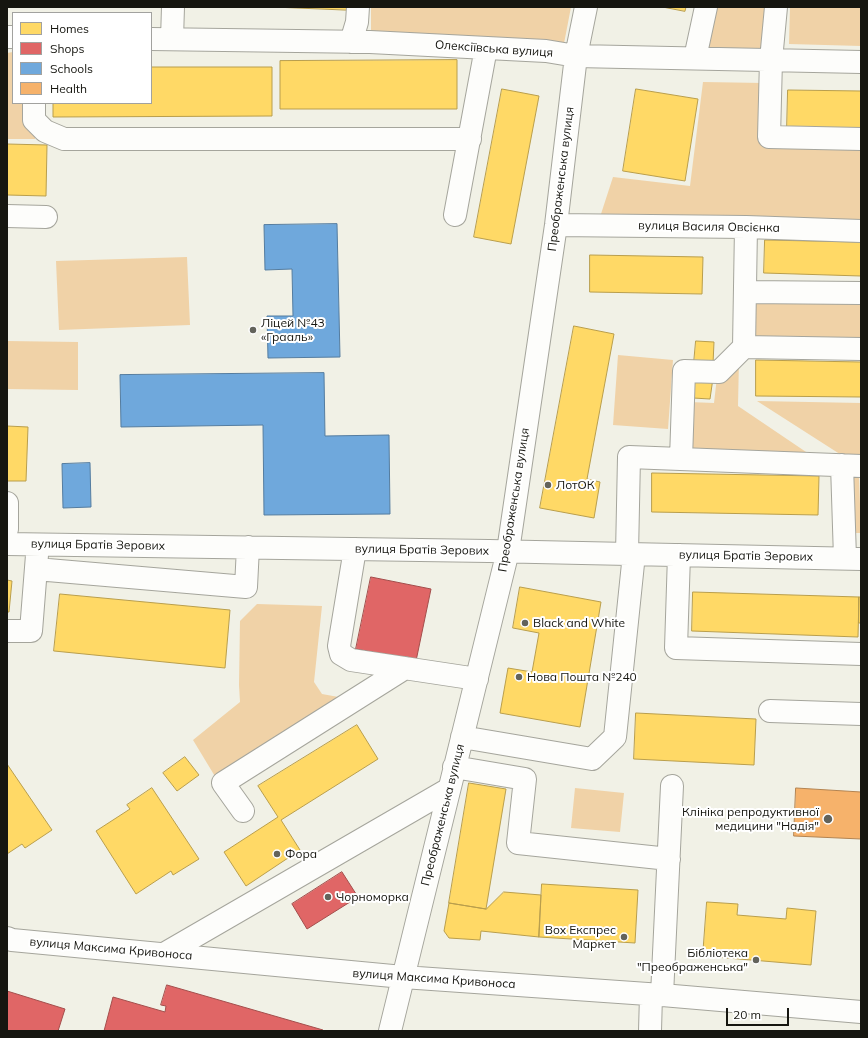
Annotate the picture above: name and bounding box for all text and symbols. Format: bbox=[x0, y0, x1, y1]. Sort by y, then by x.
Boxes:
legend bbox=[12, 12, 152, 104]
text: Homes bbox=[50, 21, 89, 36]
street label: Олексіївська вулиця bbox=[434, 38, 554, 60]
text: Shops bbox=[50, 41, 85, 56]
text: Schools bbox=[50, 61, 93, 76]
text: Health bbox=[50, 81, 87, 96]
street label: Преображенська вулиця bbox=[545, 106, 577, 252]
street label: вулиця Василя Овсієнка bbox=[638, 219, 780, 235]
place label: Ліцей №43 «Грааль» bbox=[261, 316, 325, 344]
marker: Ліцей №43 «Грааль» bbox=[248, 325, 258, 335]
street label: Преображенська вулиця bbox=[495, 427, 533, 573]
place label: ЛотОК bbox=[556, 478, 595, 492]
marker: ЛотОК bbox=[543, 480, 553, 490]
street label: вулиця Братів Зерових bbox=[31, 537, 165, 553]
street label: вулиця Братів Зерових bbox=[355, 542, 489, 558]
street label: вулиця Братів Зерових bbox=[679, 548, 813, 564]
place label: Black and White bbox=[533, 616, 625, 630]
marker: Black and White bbox=[520, 618, 530, 628]
place label: Нова Пошта №240 bbox=[527, 670, 637, 684]
marker: Нова Пошта №240 bbox=[514, 672, 524, 682]
street label: Преображенська вулиця bbox=[418, 743, 468, 887]
place label: Клініка репродуктивної медицини "Надія" bbox=[682, 805, 819, 833]
marker: Клініка репродуктивної медицини "Надія" bbox=[822, 813, 834, 825]
place label: Фора bbox=[285, 847, 317, 861]
marker: Фора bbox=[272, 849, 282, 859]
place label: Чорноморка bbox=[336, 890, 409, 904]
marker: Чорноморка bbox=[323, 892, 333, 902]
place label: Box Експрес Маркет bbox=[545, 923, 616, 951]
marker: Box Експрес Маркет bbox=[619, 932, 629, 942]
street label: вулиця Максима Кривоноса bbox=[29, 935, 193, 963]
place label: Бібліотека "Преображенська" bbox=[637, 946, 748, 974]
marker: Бібліотека "Преображенська" bbox=[751, 955, 761, 965]
street label: вулиця Максима Кривоноса bbox=[352, 966, 516, 992]
scale bar bbox=[728, 1000, 791, 1026]
text: 20 m bbox=[733, 1007, 761, 1022]

